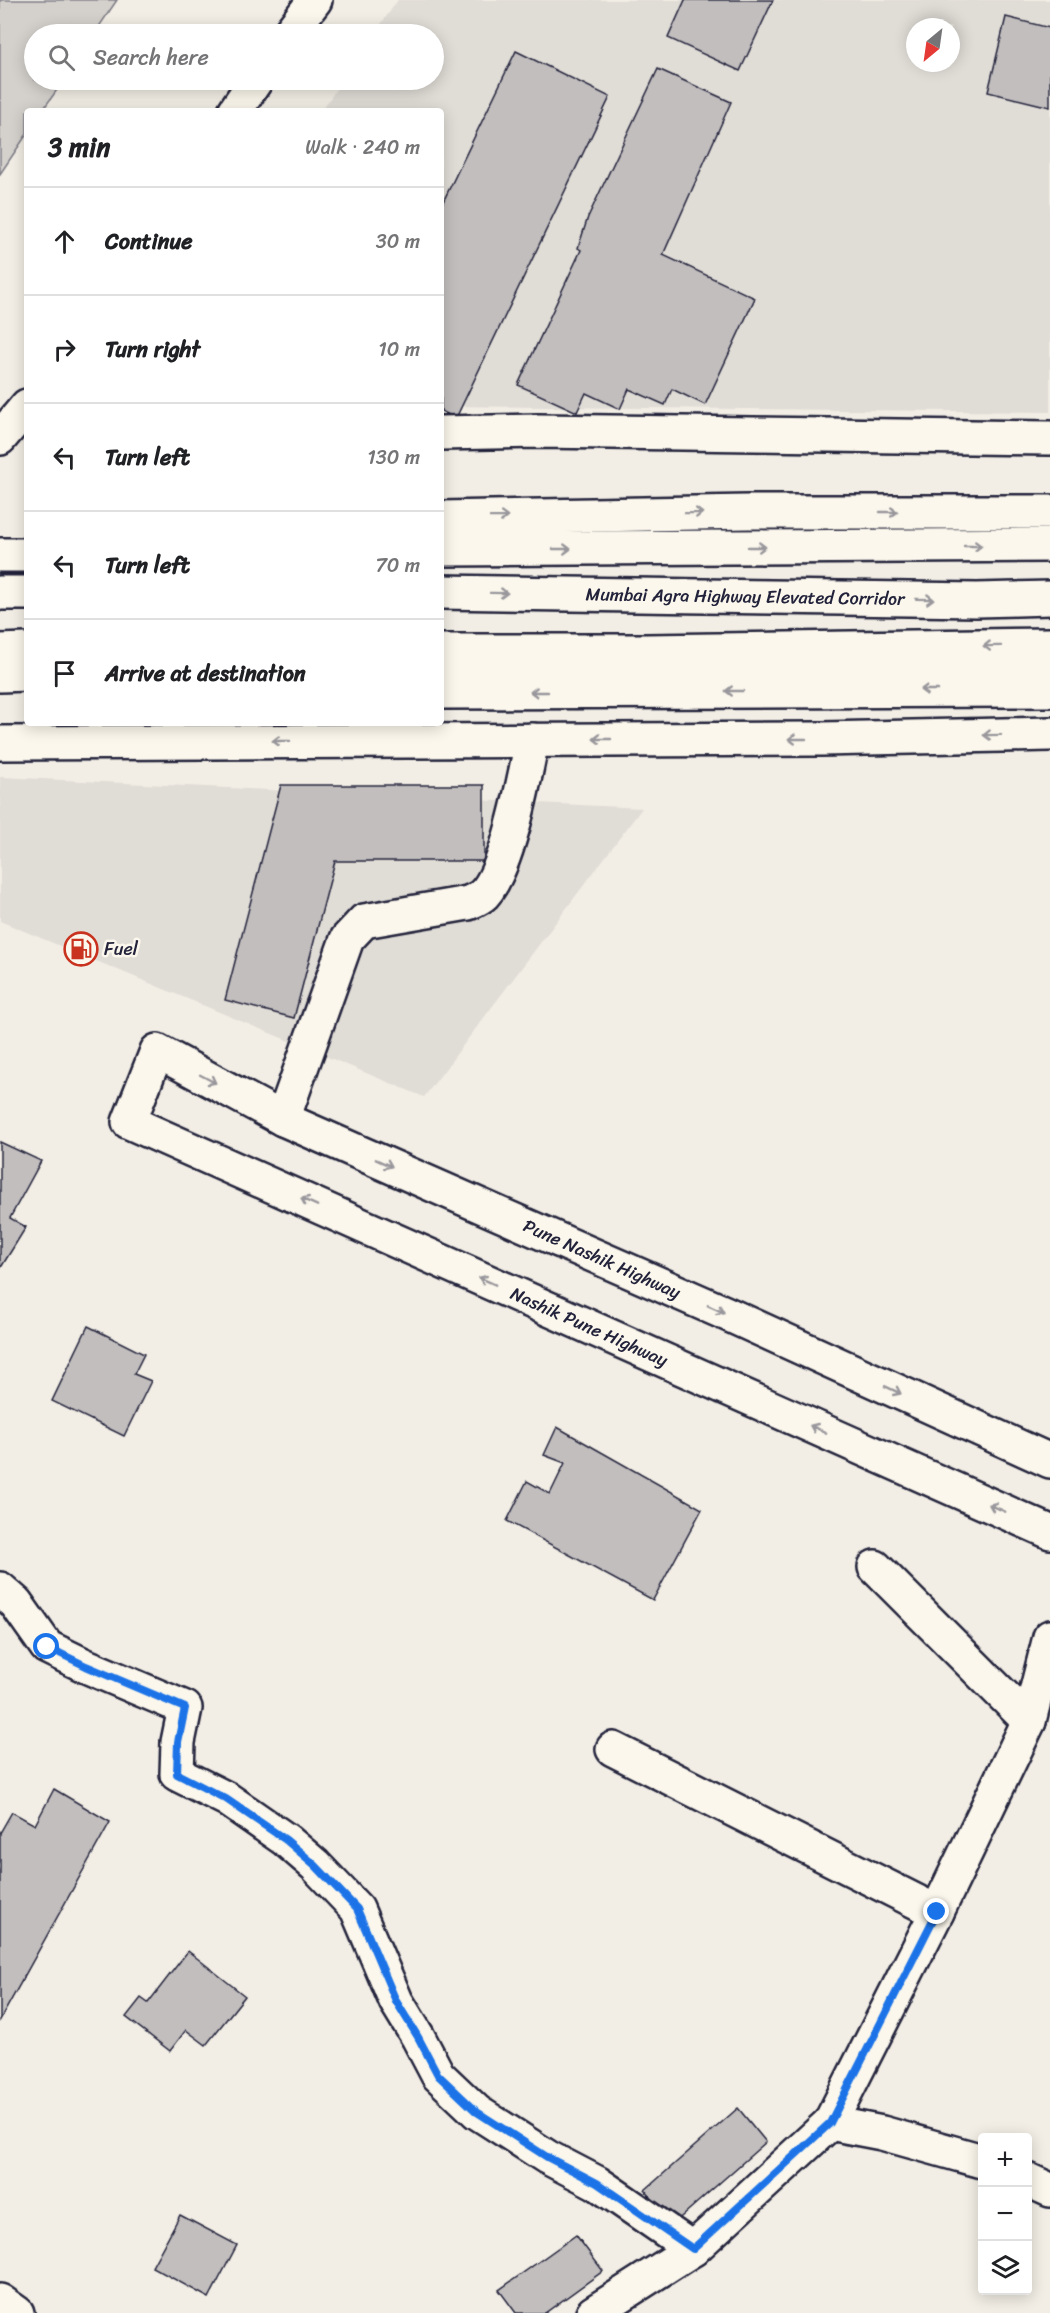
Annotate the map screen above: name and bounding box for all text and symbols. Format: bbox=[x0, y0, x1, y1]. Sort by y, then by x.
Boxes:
north arrow bbox=[906, 18, 960, 72]
search box bbox=[24, 24, 444, 90]
text: Search here bbox=[93, 38, 209, 77]
icon: search bbox=[45, 41, 78, 74]
text: 3 min bbox=[48, 124, 110, 170]
text: Walk · 240 m bbox=[305, 130, 420, 165]
text: Continue bbox=[105, 222, 193, 261]
text: 30 m bbox=[376, 224, 420, 259]
icon: ahead bbox=[48, 225, 81, 258]
text: Turn right bbox=[105, 330, 200, 369]
text: 10 m bbox=[378, 332, 420, 367]
icon: right bbox=[48, 333, 81, 366]
text: Turn left bbox=[105, 438, 190, 477]
text: 130 m bbox=[367, 440, 420, 475]
icon: left bbox=[48, 441, 81, 474]
one-way arrow bbox=[879, 506, 899, 518]
one-way arrow bbox=[684, 508, 704, 519]
one-way arrow bbox=[489, 511, 509, 523]
one-way arrow bbox=[963, 540, 983, 552]
one-way arrow bbox=[747, 541, 767, 553]
one-way arrow bbox=[552, 543, 572, 554]
text: Turn left bbox=[105, 546, 190, 585]
text: 70 m bbox=[375, 548, 420, 583]
icon: left bbox=[48, 549, 81, 582]
street label: Mumbai Agra Highway Elevated Corridor bbox=[585, 578, 906, 615]
one-way arrow bbox=[489, 587, 509, 599]
one-way arrow bbox=[915, 593, 935, 605]
one-way arrow bbox=[982, 640, 1002, 652]
text: Arrive at destination bbox=[105, 654, 306, 693]
icon: arrive bbox=[48, 657, 81, 690]
one-way arrow bbox=[919, 684, 939, 696]
one-way arrow bbox=[724, 685, 744, 697]
one-way arrow bbox=[529, 686, 549, 698]
one-way arrow bbox=[982, 730, 1002, 741]
one-way arrow bbox=[787, 733, 807, 745]
one-way arrow bbox=[592, 734, 612, 745]
one-way arrow bbox=[271, 735, 291, 747]
fuel station icon: Fuel bbox=[63, 931, 99, 967]
place label: Fuel bbox=[104, 933, 139, 965]
one-way arrow bbox=[199, 1073, 217, 1085]
one-way arrow bbox=[374, 1158, 392, 1169]
one-way arrow bbox=[300, 1196, 318, 1207]
street label: Pune Nashik Highway bbox=[518, 1210, 687, 1308]
one-way arrow bbox=[478, 1275, 496, 1287]
street label: Nashik Pune Highway bbox=[505, 1278, 674, 1376]
one-way arrow bbox=[707, 1305, 725, 1316]
one-way arrow bbox=[884, 1385, 902, 1396]
one-way arrow bbox=[810, 1423, 828, 1434]
one-way arrow bbox=[988, 1502, 1006, 1514]
route start bbox=[33, 1633, 59, 1659]
route end bbox=[923, 1898, 949, 1924]
map controls bbox=[978, 2133, 1032, 2295]
button: + bbox=[978, 2133, 1032, 2187]
button: − bbox=[978, 2187, 1032, 2241]
button: layers bbox=[978, 2241, 1032, 2295]

